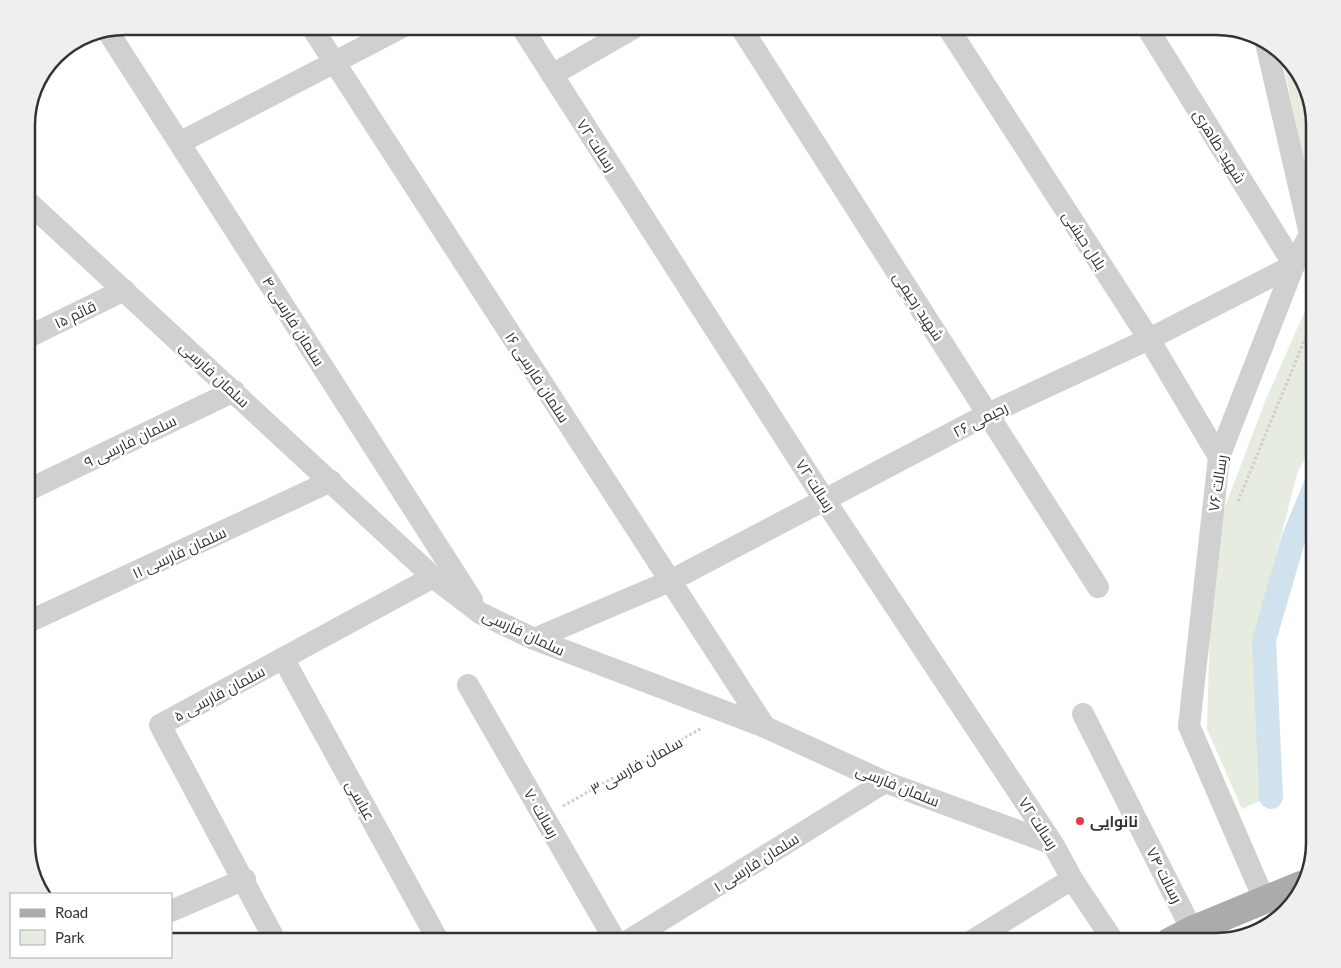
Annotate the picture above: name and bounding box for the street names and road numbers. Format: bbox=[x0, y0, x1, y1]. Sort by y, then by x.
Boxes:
street label: شهید طاهری bbox=[1188, 106, 1250, 187]
street label: رسالت ۷۲ bbox=[573, 116, 620, 175]
street label: بلال حبشی bbox=[1058, 207, 1111, 274]
street label: شهید رحیمی bbox=[888, 268, 948, 345]
street label: سلمان فارسی ۴ bbox=[258, 273, 329, 370]
street label: قائم ۱۵ bbox=[51, 296, 100, 334]
street label: سلمان فارسی ۱۶ bbox=[500, 328, 574, 427]
street label: سلمان فارسی bbox=[175, 337, 254, 412]
street label: رحیمی ۲۶ bbox=[950, 398, 1011, 442]
street label: سلمان فارسی ۹ bbox=[81, 411, 180, 473]
street label: رسالت ۷۶ bbox=[1204, 453, 1231, 513]
street label: رسالت ۷۲ bbox=[792, 456, 839, 515]
street label: سلمان فارسی ۱۱ bbox=[129, 522, 230, 583]
street label: سلمان فارسی bbox=[479, 605, 568, 661]
street label: سلمان فارسی ۵ bbox=[170, 661, 269, 726]
street label: سلمان فارسی ۳ bbox=[587, 732, 686, 799]
street label: سلمان فارسی bbox=[853, 760, 942, 812]
street label: عباسی bbox=[341, 777, 379, 824]
street label: رسالت ۷۰ bbox=[520, 785, 563, 841]
street label: رسالت ۷۲ bbox=[1015, 794, 1062, 853]
street label: سلمان فارسی ۱ bbox=[710, 829, 803, 897]
street label: رسالت ۷۴ bbox=[1142, 844, 1187, 906]

